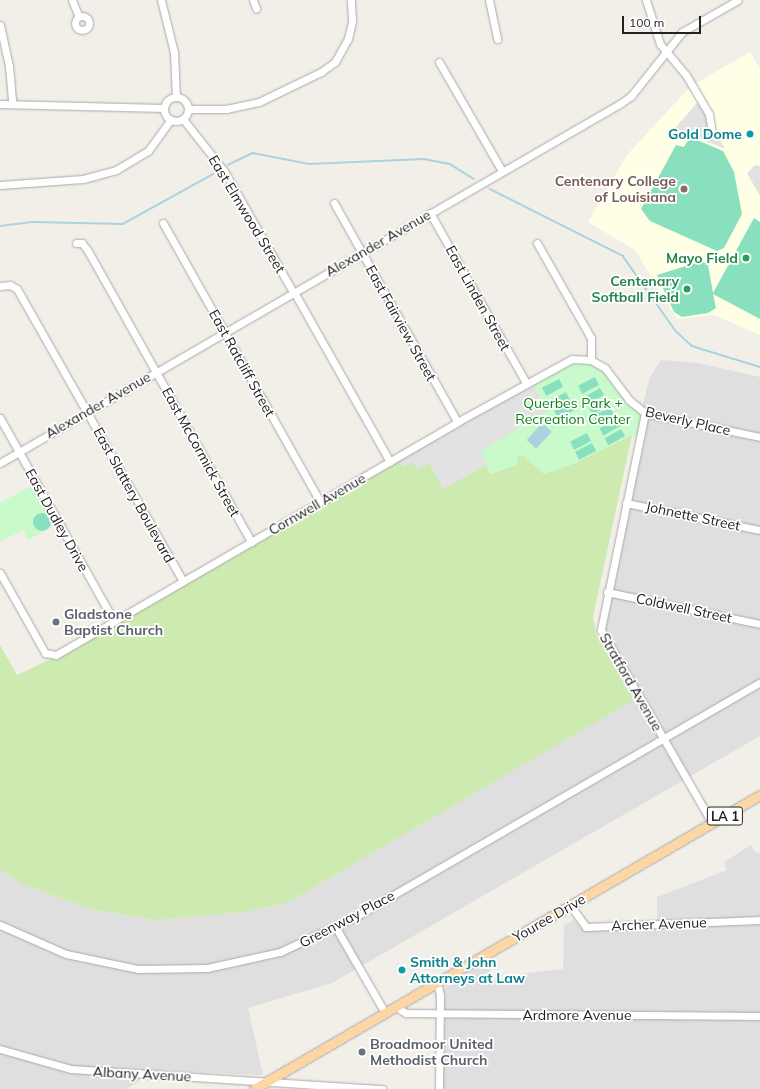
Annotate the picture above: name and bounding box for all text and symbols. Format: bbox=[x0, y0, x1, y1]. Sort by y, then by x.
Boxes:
scale bar bbox=[624, 8, 703, 34]
text: 100 m bbox=[629, 15, 664, 30]
place label: Gold Dome bbox=[668, 126, 742, 142]
marker: Gold Dome bbox=[745, 129, 755, 139]
street label: East Elmwood Street bbox=[205, 152, 289, 276]
place label: Centenary College of Louisiana bbox=[555, 173, 676, 206]
marker: Centenary College of Louisiana bbox=[679, 184, 689, 194]
street label: Alexander Avenue bbox=[322, 206, 434, 280]
street label: East Linden Street bbox=[442, 242, 514, 354]
place label: Mayo Field bbox=[666, 250, 738, 266]
marker: Mayo Field bbox=[741, 253, 751, 263]
street label: East Fairview Street bbox=[362, 262, 440, 384]
place label: Centenary Softball Field bbox=[592, 273, 679, 306]
marker: Centenary Softball Field bbox=[682, 284, 692, 294]
street label: East Ratcliff Street bbox=[206, 306, 278, 420]
street label: Alexander Avenue bbox=[42, 368, 154, 442]
street label: East McCormick Street bbox=[158, 384, 244, 520]
park label: Querbes Park + Recreation Center bbox=[515, 395, 631, 428]
street label: Beverly Place bbox=[644, 403, 732, 439]
street label: East Slattery Boulevard bbox=[90, 425, 178, 565]
street label: East Dudley Drive bbox=[22, 466, 92, 574]
street label: Cornwell Avenue bbox=[266, 469, 368, 539]
street label: Johnette Street bbox=[644, 498, 742, 534]
street label: Coldwell Street bbox=[635, 590, 733, 626]
place label: Gladstone Baptist Church bbox=[64, 606, 163, 638]
marker: Gladstone Baptist Church bbox=[51, 617, 61, 627]
street label: Stratford Avenue bbox=[596, 630, 666, 734]
road number: LA 1 bbox=[706, 805, 744, 827]
street label: Greenway Place bbox=[297, 887, 397, 951]
street label: Youree Drive bbox=[510, 890, 588, 946]
street label: Archer Avenue bbox=[611, 914, 707, 934]
place label: Smith & John Attorneys at Law bbox=[410, 954, 525, 986]
marker: Smith & John Attorneys at Law bbox=[397, 965, 407, 975]
street label: Ardmore Avenue bbox=[523, 1007, 631, 1023]
place label: Broadmoor United Methodist Church bbox=[370, 1036, 493, 1068]
marker: Broadmoor United Methodist Church bbox=[357, 1047, 367, 1057]
street label: Albany Avenue bbox=[92, 1063, 192, 1085]

